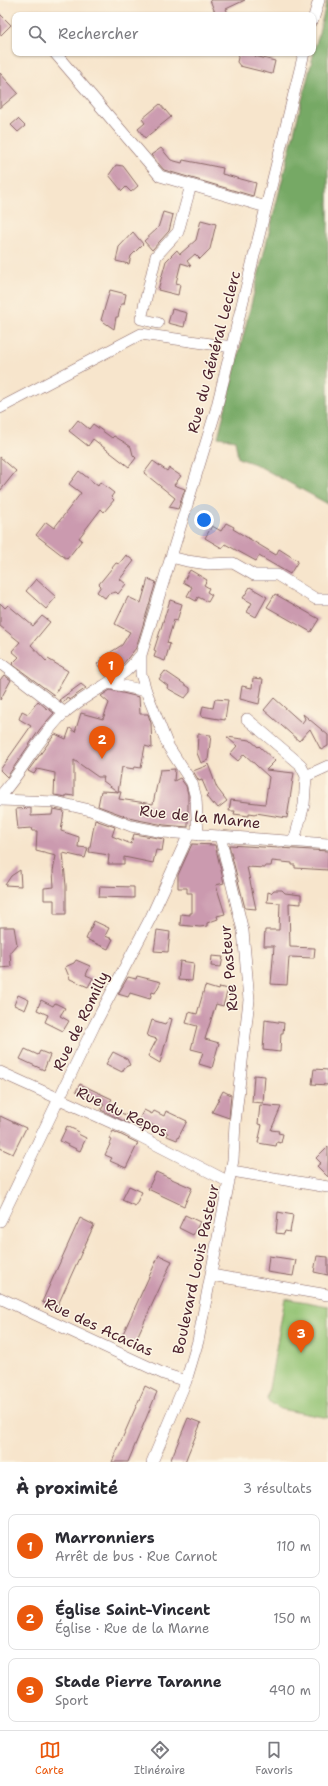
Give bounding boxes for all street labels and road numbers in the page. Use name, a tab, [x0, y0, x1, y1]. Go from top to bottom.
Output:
street label: Rue du Général Leclerc	[183, 269, 245, 435]
street label: Rue de la Marne	[138, 801, 262, 833]
street label: Rue Pasteur	[215, 924, 243, 1012]
street label: Rue de Romilly	[48, 968, 114, 1074]
street label: Rue du Repos	[73, 1082, 171, 1142]
street label: Boulevard Louis Pasteur	[168, 1182, 224, 1356]
street label: Rue des Acacias	[41, 1293, 157, 1361]

